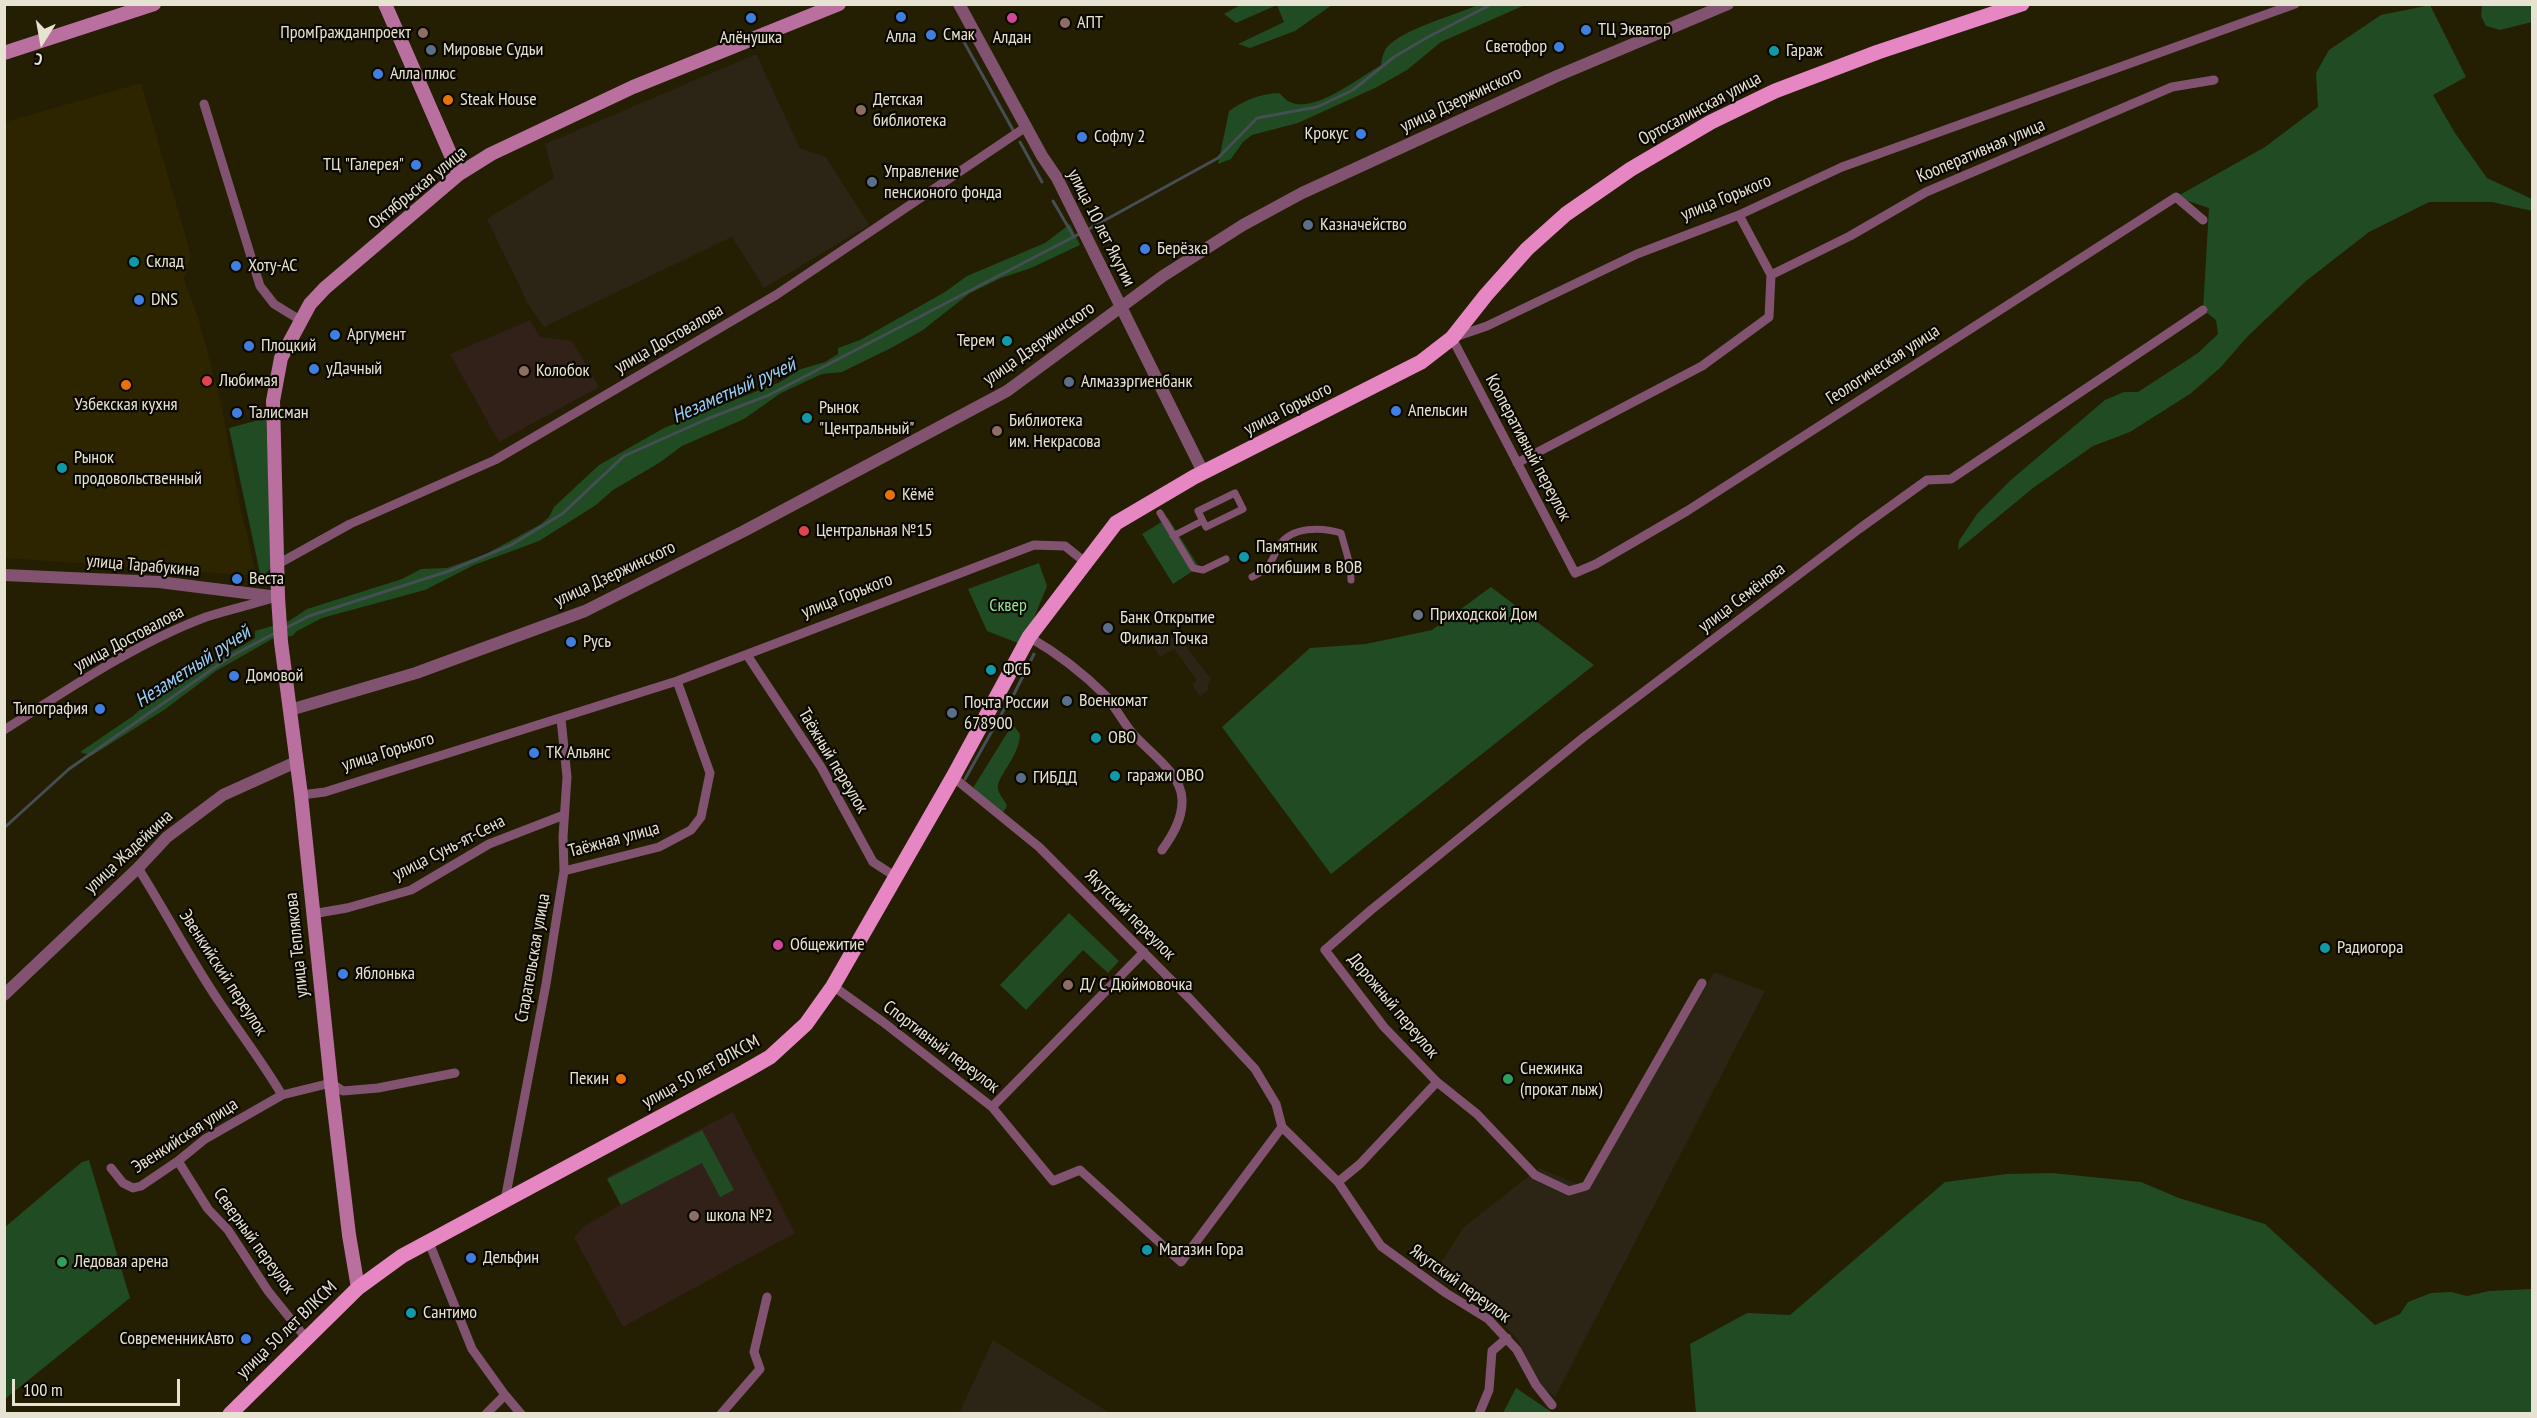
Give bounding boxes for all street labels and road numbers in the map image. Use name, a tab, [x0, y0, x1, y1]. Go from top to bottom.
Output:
street label: улица Дзержинского	[1397, 62, 1525, 138]
street label: Ортосалинская улица	[1635, 68, 1765, 150]
street label: Кооперативная улица	[1914, 114, 2048, 188]
street label: Октябрьская улица	[365, 142, 471, 234]
street label: улица 10 лет Якутии	[1062, 166, 1140, 290]
street label: улица Горького	[1678, 170, 1774, 226]
street label: улица Дзержинского	[979, 298, 1099, 390]
street label: улица Достовалова	[611, 299, 727, 379]
street label: Геологическая улица	[1822, 320, 1944, 410]
street label: Кооперативный переулок	[1480, 371, 1576, 525]
street label: улица Горького	[1241, 378, 1335, 440]
street label: улица Дзержинского	[551, 536, 679, 612]
street label: улица Тарабукина	[85, 550, 201, 582]
street label: улица Семёнова	[1694, 558, 1790, 638]
street label: улица Горького	[799, 569, 895, 623]
street label: улица Достовалова	[70, 601, 188, 677]
street label: Таёжный переулок	[793, 705, 873, 817]
street label: улица Горького	[339, 728, 437, 776]
street label: улица Жадейкина	[80, 806, 178, 898]
street label: улица Сунь-ят-Сена	[389, 810, 509, 886]
street label: Таёжная улица	[566, 817, 662, 863]
street label: Якутский переулок	[1080, 865, 1180, 965]
street label: улица Теплякова	[281, 891, 313, 999]
street label: Старательская улица	[511, 892, 555, 1024]
street label: Эвенкийский переулок	[174, 906, 272, 1040]
street label: Дорожный переулок	[1343, 949, 1443, 1063]
street label: Спортивный переулок	[878, 996, 1004, 1098]
street label: улица 50 лет ВЛКСМ	[639, 1031, 763, 1113]
street label: Эвенкийская улица	[128, 1094, 242, 1178]
street label: Северный переулок	[208, 1184, 300, 1298]
street label: Якутский переулок	[1405, 1240, 1515, 1328]
street label: улица 50 лет ВЛКСМ	[232, 1277, 342, 1383]

